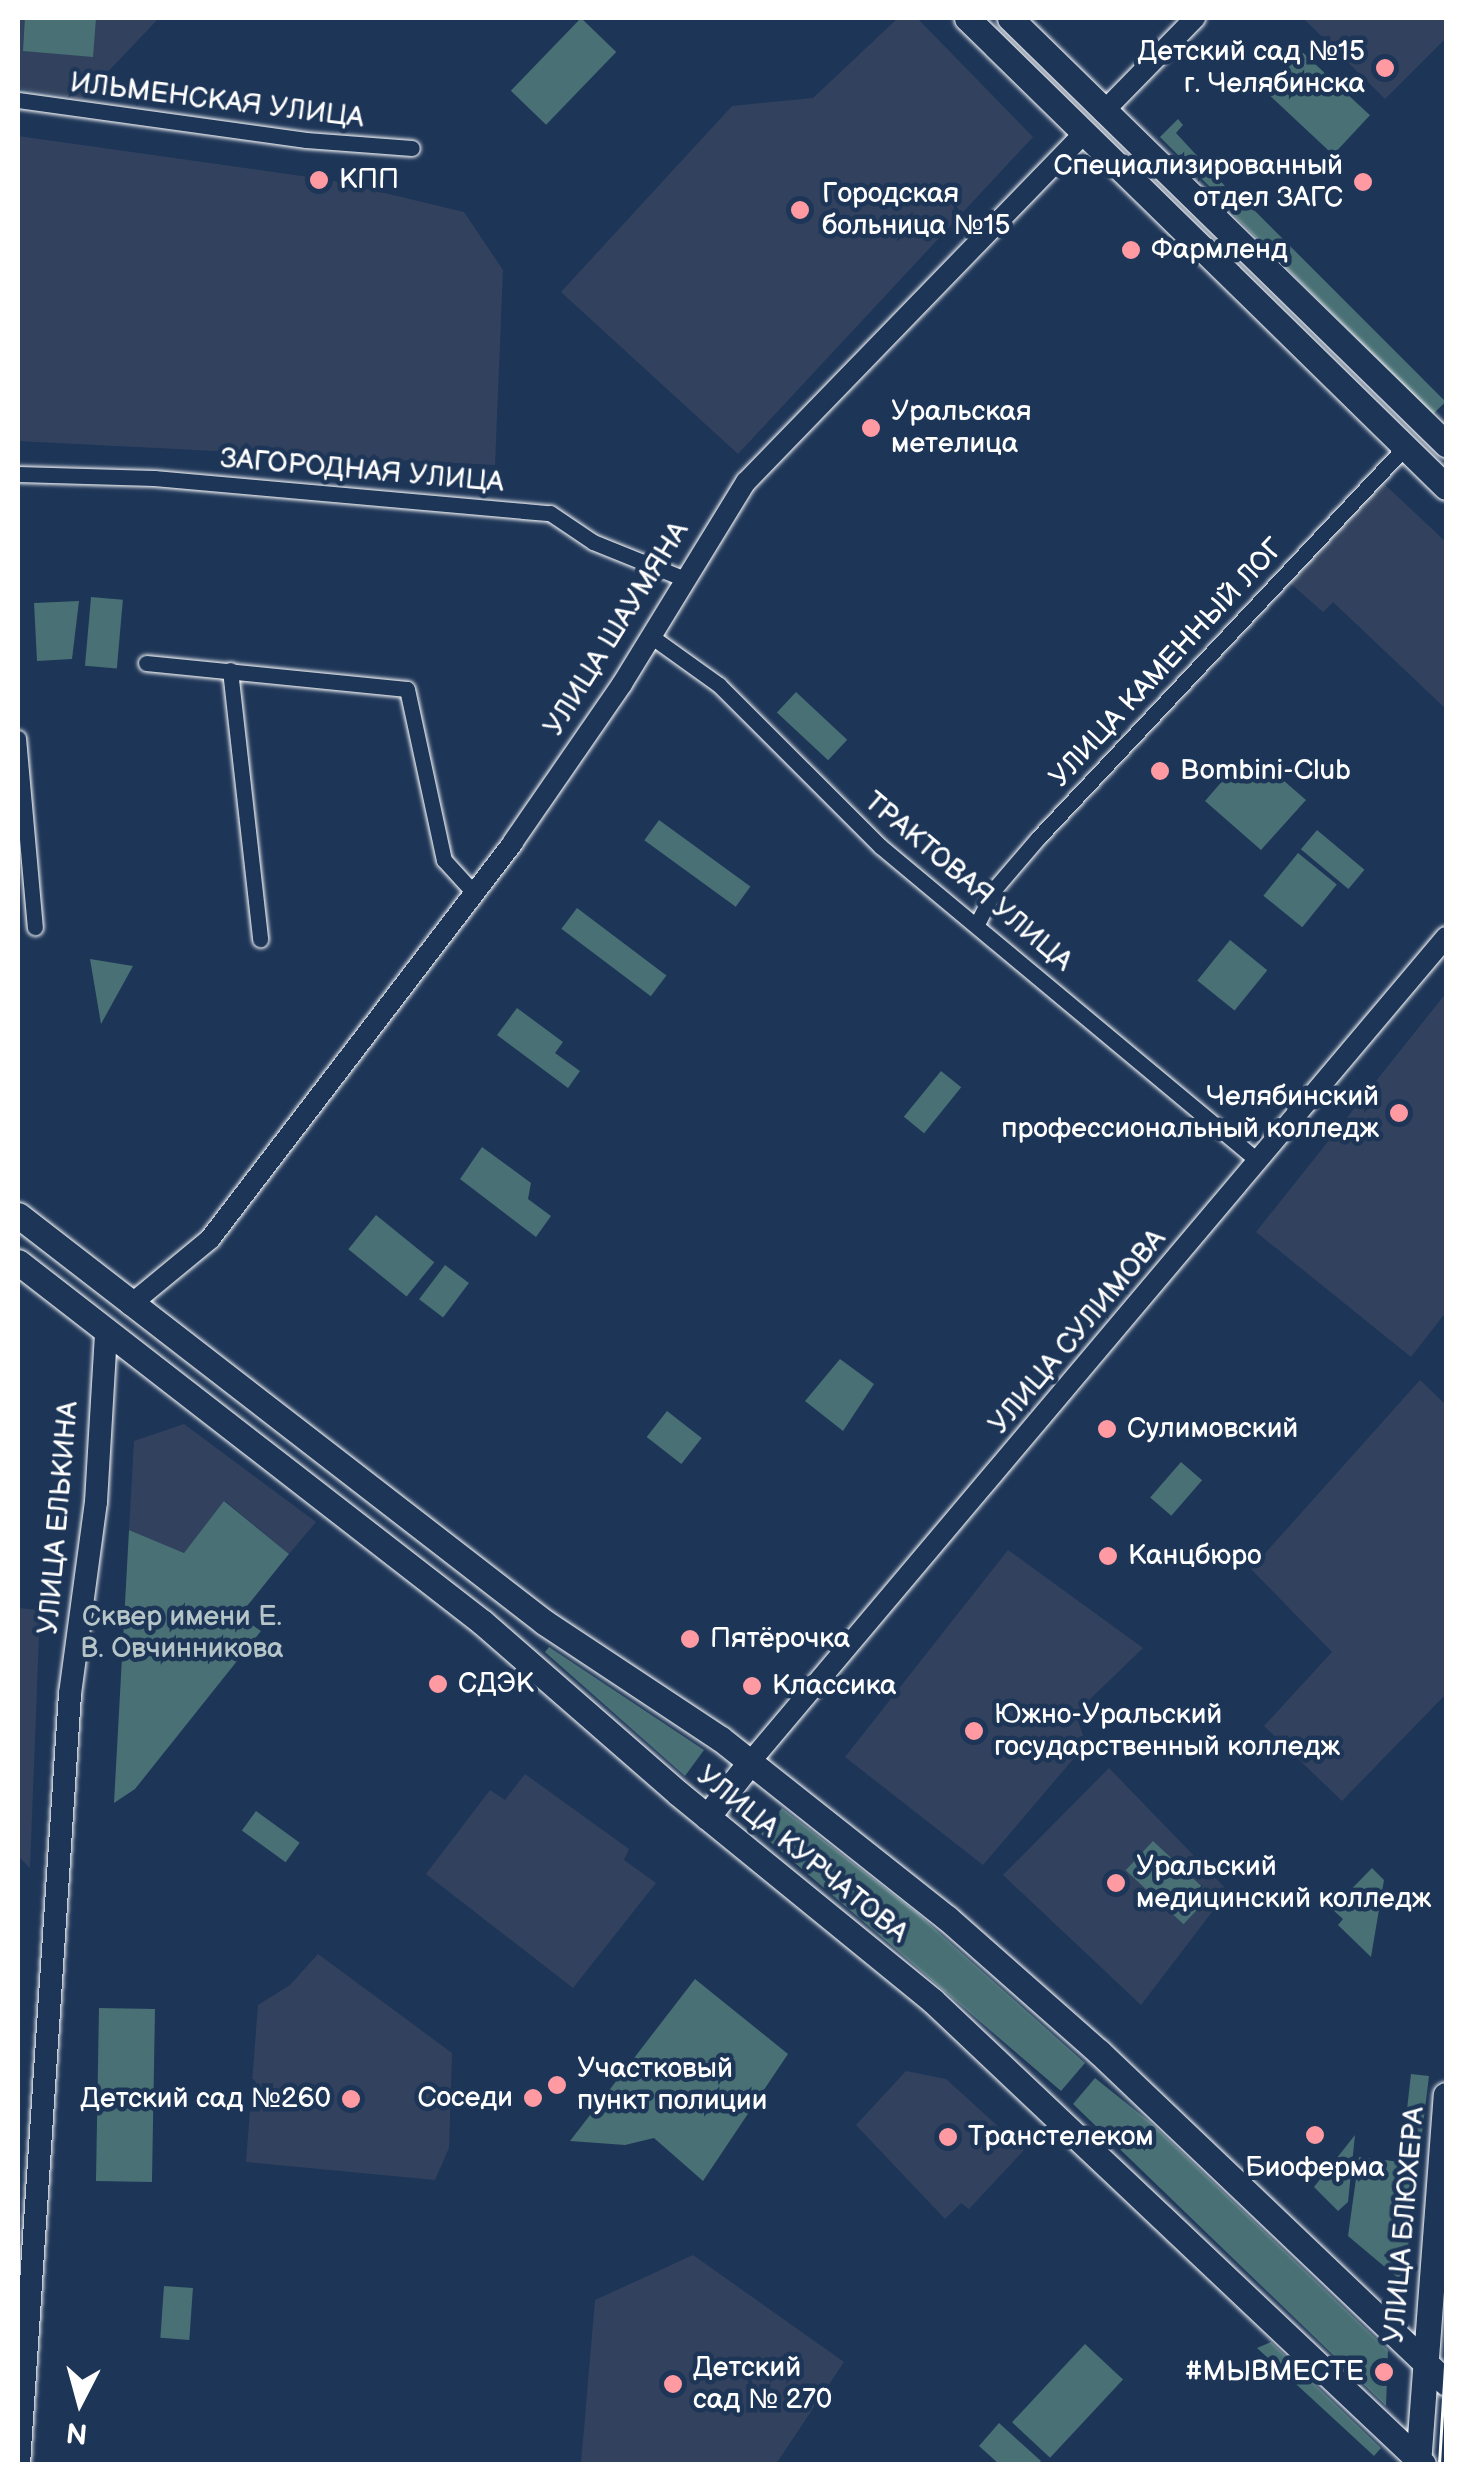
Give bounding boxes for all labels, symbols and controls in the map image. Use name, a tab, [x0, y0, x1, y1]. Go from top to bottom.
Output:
place label: Детский сад №15 г. Челябинска	[1138, 35, 1365, 101]
marker: Детский сад №15 г. Челябинска	[1374, 57, 1396, 79]
street label: ИЛЬМЕНСКАЯ УЛИЦА	[68, 66, 366, 136]
place label: Специализированный отдел ЗАГС	[1054, 149, 1343, 215]
place label: КПП	[339, 163, 399, 197]
marker: КПП	[308, 169, 330, 191]
marker: Специализированный отдел ЗАГС	[1352, 171, 1374, 193]
place label: Городская больница №15	[822, 177, 1010, 243]
marker: Городская больница №15	[787, 197, 813, 223]
place label: Фармленд	[1151, 233, 1288, 267]
marker: Фармленд	[1120, 239, 1142, 261]
place label: Уральская метелица	[891, 395, 1032, 461]
marker: Уральская метелица	[860, 417, 882, 439]
street label: ЗАГОРОДНАЯ УЛИЦА	[219, 442, 505, 500]
street label: УЛИЦА ШАУМЯНА	[538, 516, 696, 742]
street label: УЛИЦА КАМЕННЫЙ ЛОГ	[1043, 532, 1291, 794]
place label: Bombini-Club	[1180, 754, 1351, 788]
marker: Bombini-Club	[1149, 760, 1171, 782]
street label: ТРАКТОВАЯ УЛИЦА	[857, 785, 1079, 979]
place label: Челябинский профессиональный колледж	[1001, 1080, 1379, 1146]
marker: Челябинский профессиональный колледж	[1388, 1102, 1410, 1124]
street label: УЛИЦА СУЛИМОВА	[983, 1223, 1173, 1441]
street label: УЛИЦА ЕЛЬКИНА	[32, 1400, 86, 1636]
place label: Сулимовский	[1127, 1412, 1298, 1446]
marker: Сулимовский	[1096, 1418, 1118, 1440]
place label: Канцбюро	[1128, 1539, 1262, 1573]
marker: Канцбюро	[1097, 1545, 1119, 1567]
park label: Сквер имени Е. В. Овчинникова	[80, 1600, 284, 1666]
place label: Пятёрочка	[710, 1622, 850, 1656]
marker: Пятёрочка	[679, 1628, 701, 1650]
place label: СДЭК	[458, 1667, 534, 1701]
place label: Классика	[772, 1669, 897, 1703]
marker: СДЭК	[427, 1673, 449, 1695]
marker: Классика	[741, 1675, 763, 1697]
place label: Южно-Уральский государственный колледж	[994, 1698, 1340, 1764]
marker: Южно-Уральский государственный колледж	[963, 1720, 985, 1742]
street label: УЛИЦА КУРЧАТОВА	[690, 1759, 914, 1951]
place label: Уральский медицинский колледж	[1136, 1850, 1431, 1916]
marker: Уральский медицинский колледж	[1105, 1872, 1127, 1894]
place label: Участковый пункт полиции	[577, 2052, 767, 2118]
marker: Участковый пункт полиции	[546, 2074, 568, 2096]
place label: Соседи	[417, 2081, 513, 2115]
place label: Детский сад №260	[80, 2082, 331, 2116]
marker: Соседи	[522, 2087, 544, 2109]
marker: Детский сад №260	[340, 2088, 362, 2110]
street label: УЛИЦА БЛЮХЕРА	[1378, 2106, 1432, 2344]
place label: Транстелеком	[968, 2120, 1154, 2154]
marker: Биоферма	[1304, 2124, 1326, 2146]
marker: Транстелеком	[937, 2126, 959, 2148]
place label: Биоферма	[1245, 2151, 1385, 2185]
place label: Детский сад № 270	[693, 2351, 832, 2417]
north arrow	[30, 2352, 130, 2452]
place label: #МЫВМЕСТЕ	[1184, 2355, 1364, 2389]
marker: #МЫВМЕСТЕ	[1373, 2361, 1395, 2383]
marker: Детский сад № 270	[662, 2373, 684, 2395]
text: N	[65, 2415, 89, 2450]

